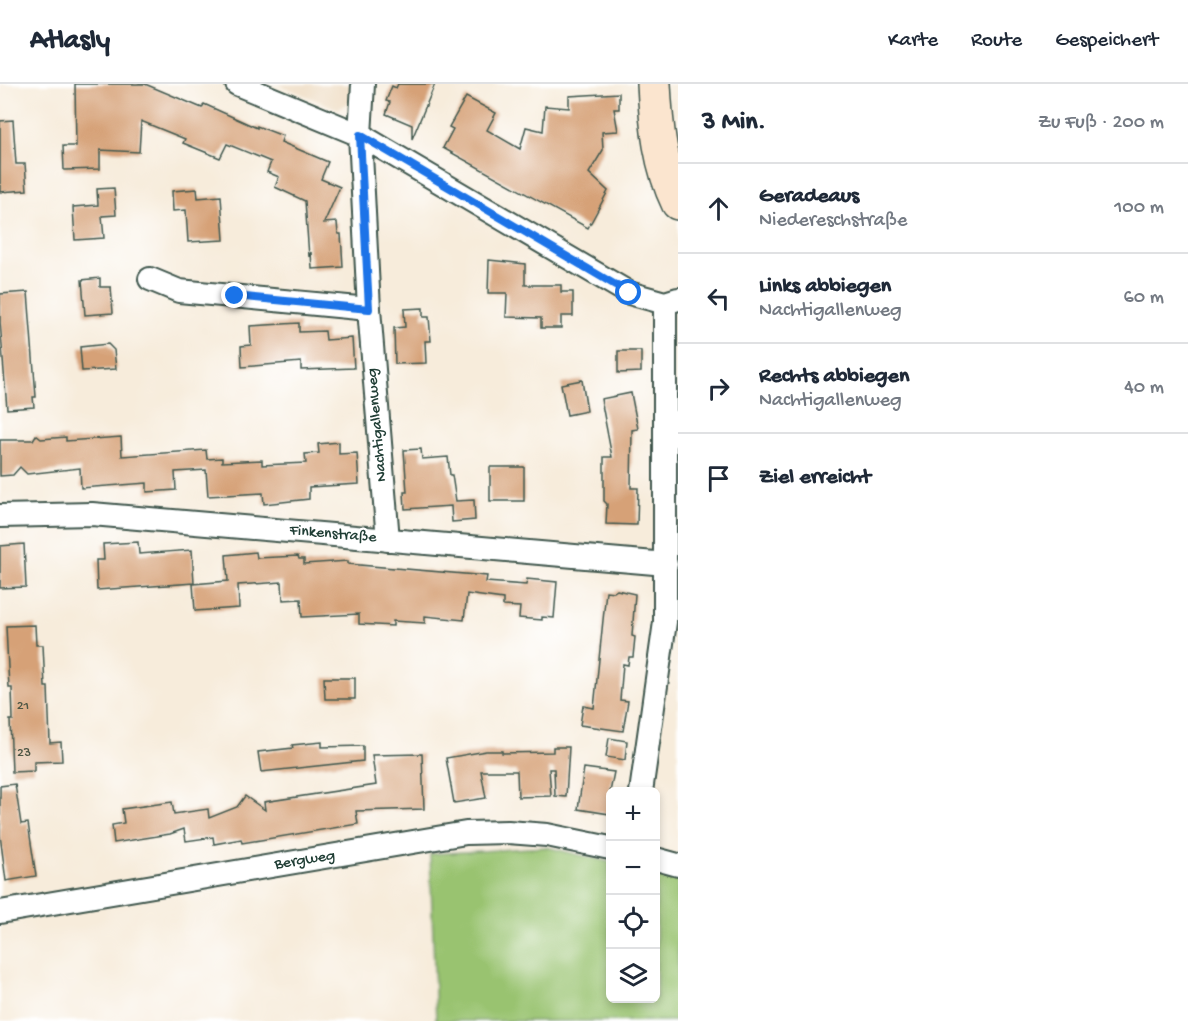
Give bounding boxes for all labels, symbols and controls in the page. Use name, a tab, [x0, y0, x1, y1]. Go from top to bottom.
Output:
text: Atlasly	[30, 25, 110, 58]
text: Karte	[888, 29, 938, 54]
text: Route	[971, 29, 1022, 54]
text: Gespeichert	[1055, 29, 1158, 54]
text: 3 Min.	[702, 108, 766, 139]
text: Zu Fuß · 200 m	[1038, 112, 1164, 135]
text: Geradeaus	[759, 184, 859, 210]
icon: ahead	[702, 192, 735, 225]
text: 100 m	[1114, 197, 1164, 220]
text: Niedereschstraße	[759, 210, 907, 233]
text: Links abbiegen	[759, 274, 891, 300]
route start	[615, 279, 641, 305]
route end	[221, 282, 247, 308]
icon: left	[702, 282, 735, 315]
text: 60 m	[1124, 287, 1164, 310]
text: Nachtigallenweg	[759, 300, 902, 323]
text: Rechts abbiegen	[759, 364, 909, 390]
street label: Nachtigallenweg	[364, 367, 392, 483]
icon: right	[702, 372, 735, 405]
text: 40 m	[1124, 377, 1164, 400]
text: Nachtigallenweg	[759, 390, 902, 413]
icon: arrive	[702, 462, 735, 495]
text: Ziel erreicht	[759, 465, 871, 491]
street label: Finkenstraße	[288, 522, 378, 548]
house number: 21	[17, 698, 29, 715]
house number: 23	[17, 745, 31, 762]
map controls	[606, 787, 660, 1003]
button: +	[606, 787, 660, 841]
button: −	[606, 841, 660, 895]
street label: Bergweg	[272, 847, 337, 875]
button: locate	[606, 895, 660, 949]
button: layers	[606, 949, 660, 1003]

